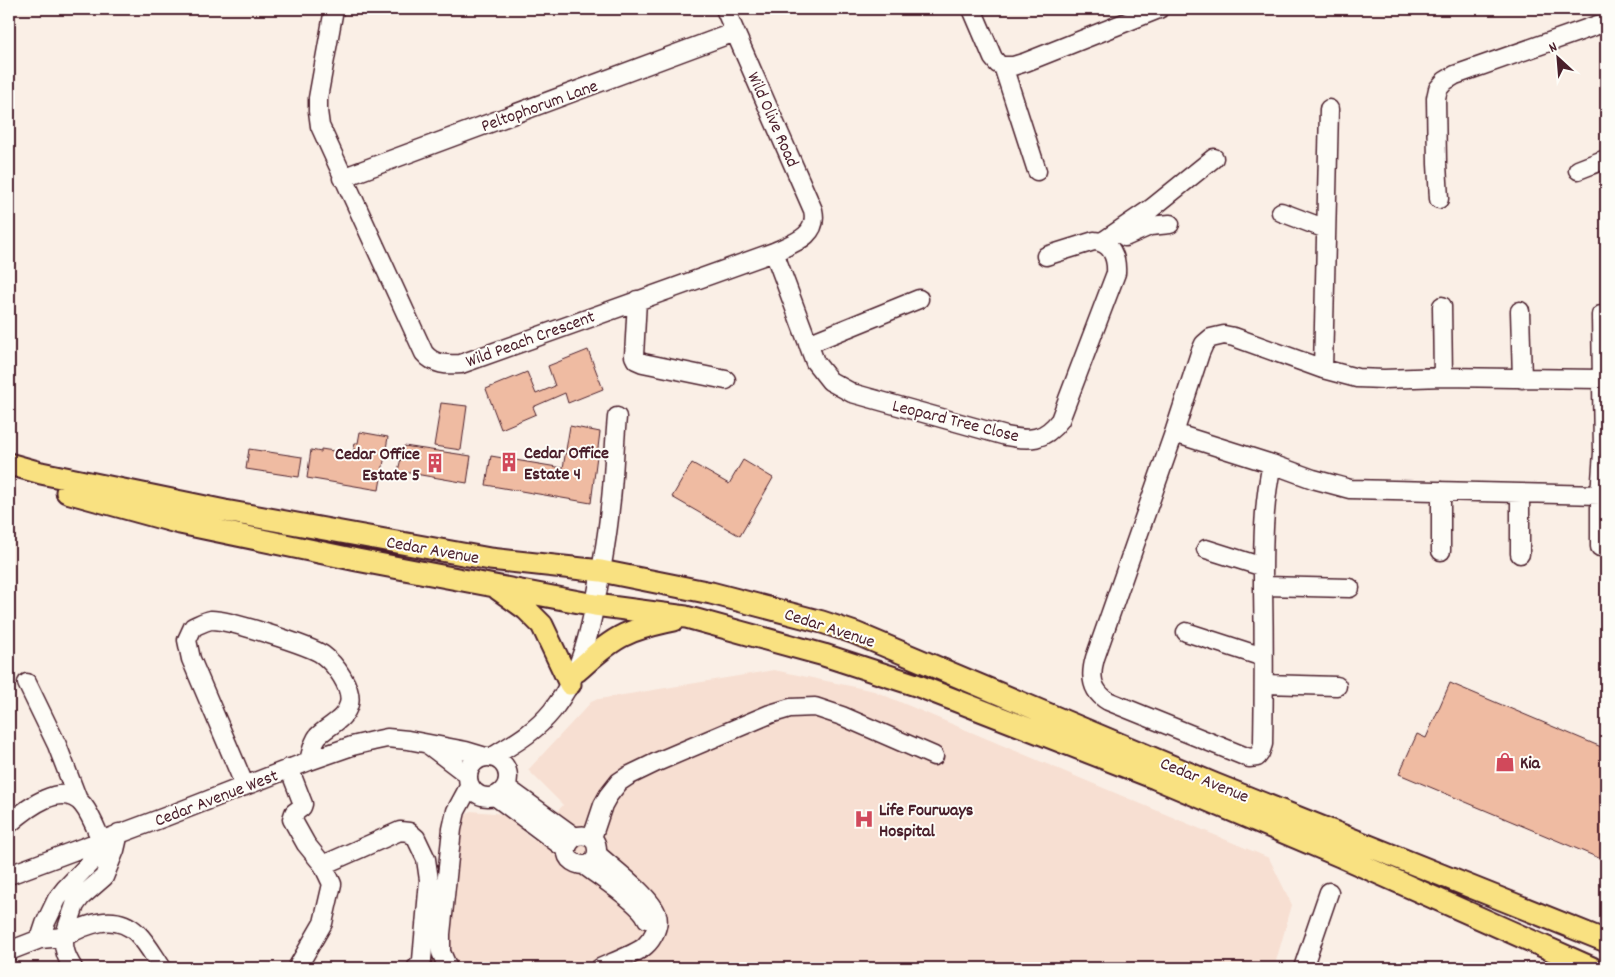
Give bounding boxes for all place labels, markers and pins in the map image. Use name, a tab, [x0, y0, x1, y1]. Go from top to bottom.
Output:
place label: Cedar Office Estate 4	[524, 442, 609, 488]
place label: Cedar Office Estate 5	[335, 443, 420, 489]
building icon: Cedar Office Estate 4	[498, 451, 520, 473]
building icon: Cedar Office Estate 5	[424, 452, 446, 474]
shop icon: Kia	[1494, 751, 1516, 773]
place label: Kia	[1520, 752, 1541, 777]
place label: Life Fourways Hospital	[879, 799, 974, 845]
hospital icon: Life Fourways Hospital	[853, 808, 875, 830]

